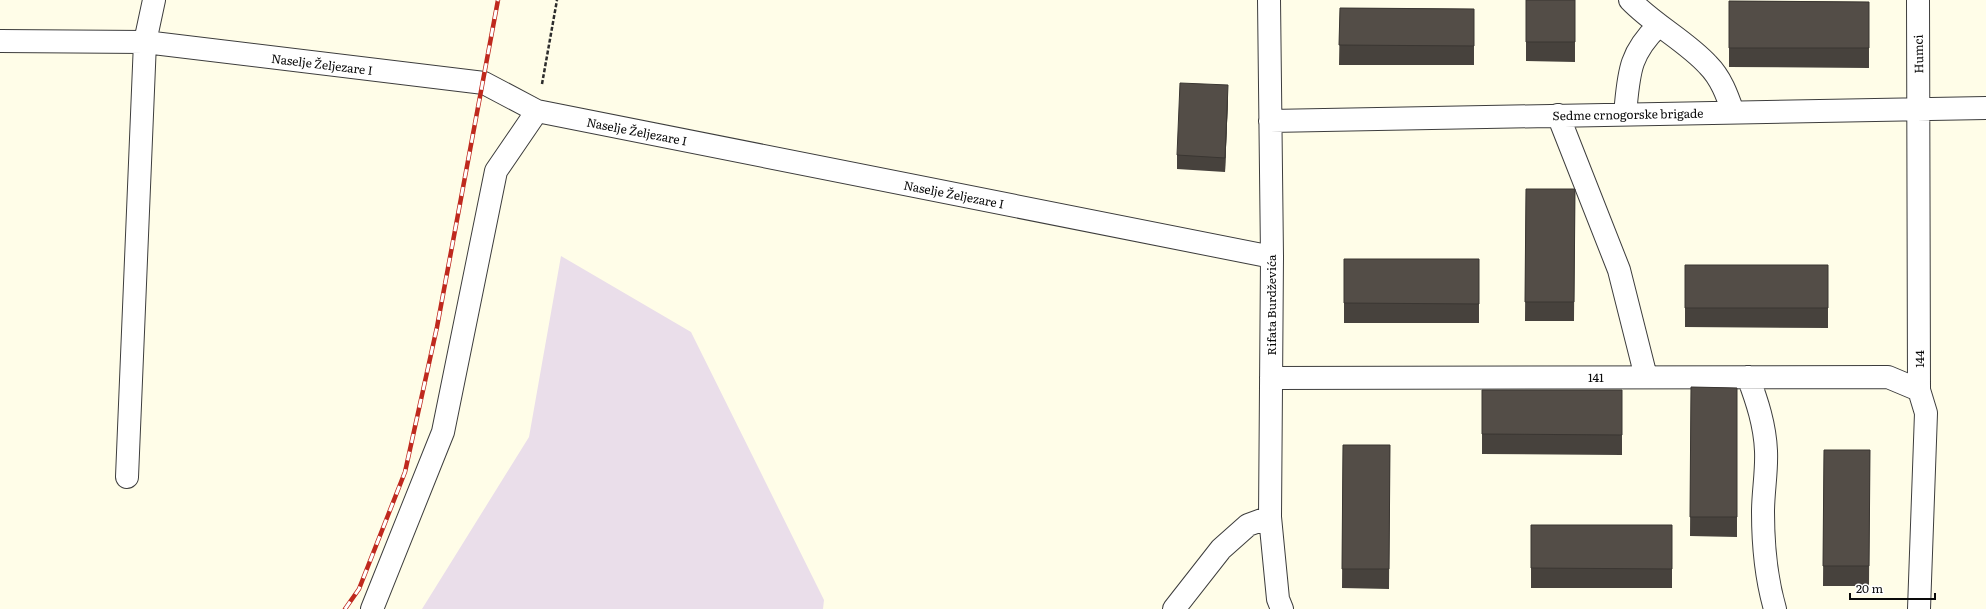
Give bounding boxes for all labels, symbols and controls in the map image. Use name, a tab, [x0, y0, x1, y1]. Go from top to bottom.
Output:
street label: Humci	[1909, 34, 1927, 74]
street label: Naselje Željezare I	[270, 49, 374, 79]
street label: Sedme crnogorske brigade	[1552, 104, 1704, 124]
street label: Naselje Željezare I	[585, 112, 689, 150]
street label: Naselje Željezare I	[902, 175, 1006, 213]
street label: Rifata Burdževića	[1262, 254, 1280, 355]
street label: 144	[1910, 350, 1928, 368]
street label: 141	[1588, 368, 1604, 386]
scale bar	[1850, 575, 1935, 601]
text: 20 m	[1856, 579, 1883, 597]

